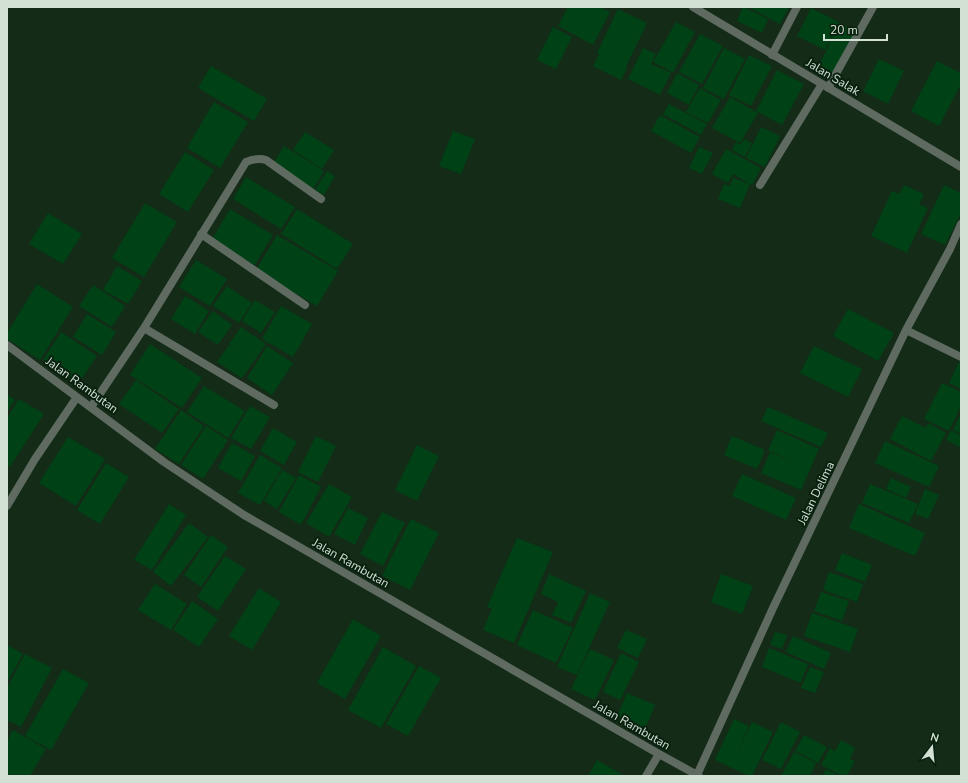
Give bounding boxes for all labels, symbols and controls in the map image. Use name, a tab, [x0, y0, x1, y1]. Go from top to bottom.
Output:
scale bar	[824, 16, 887, 42]
text: 20 m	[830, 22, 858, 38]
street label: Jalan Salak	[802, 54, 864, 100]
street label: Jalan Rambutan	[42, 353, 121, 417]
street label: Jalan Delima	[793, 459, 838, 528]
street label: Jalan Rambutan	[309, 534, 392, 591]
street label: Jalan Rambutan	[590, 696, 673, 753]
north arrow	[912, 727, 952, 767]
text: N	[929, 730, 941, 746]

